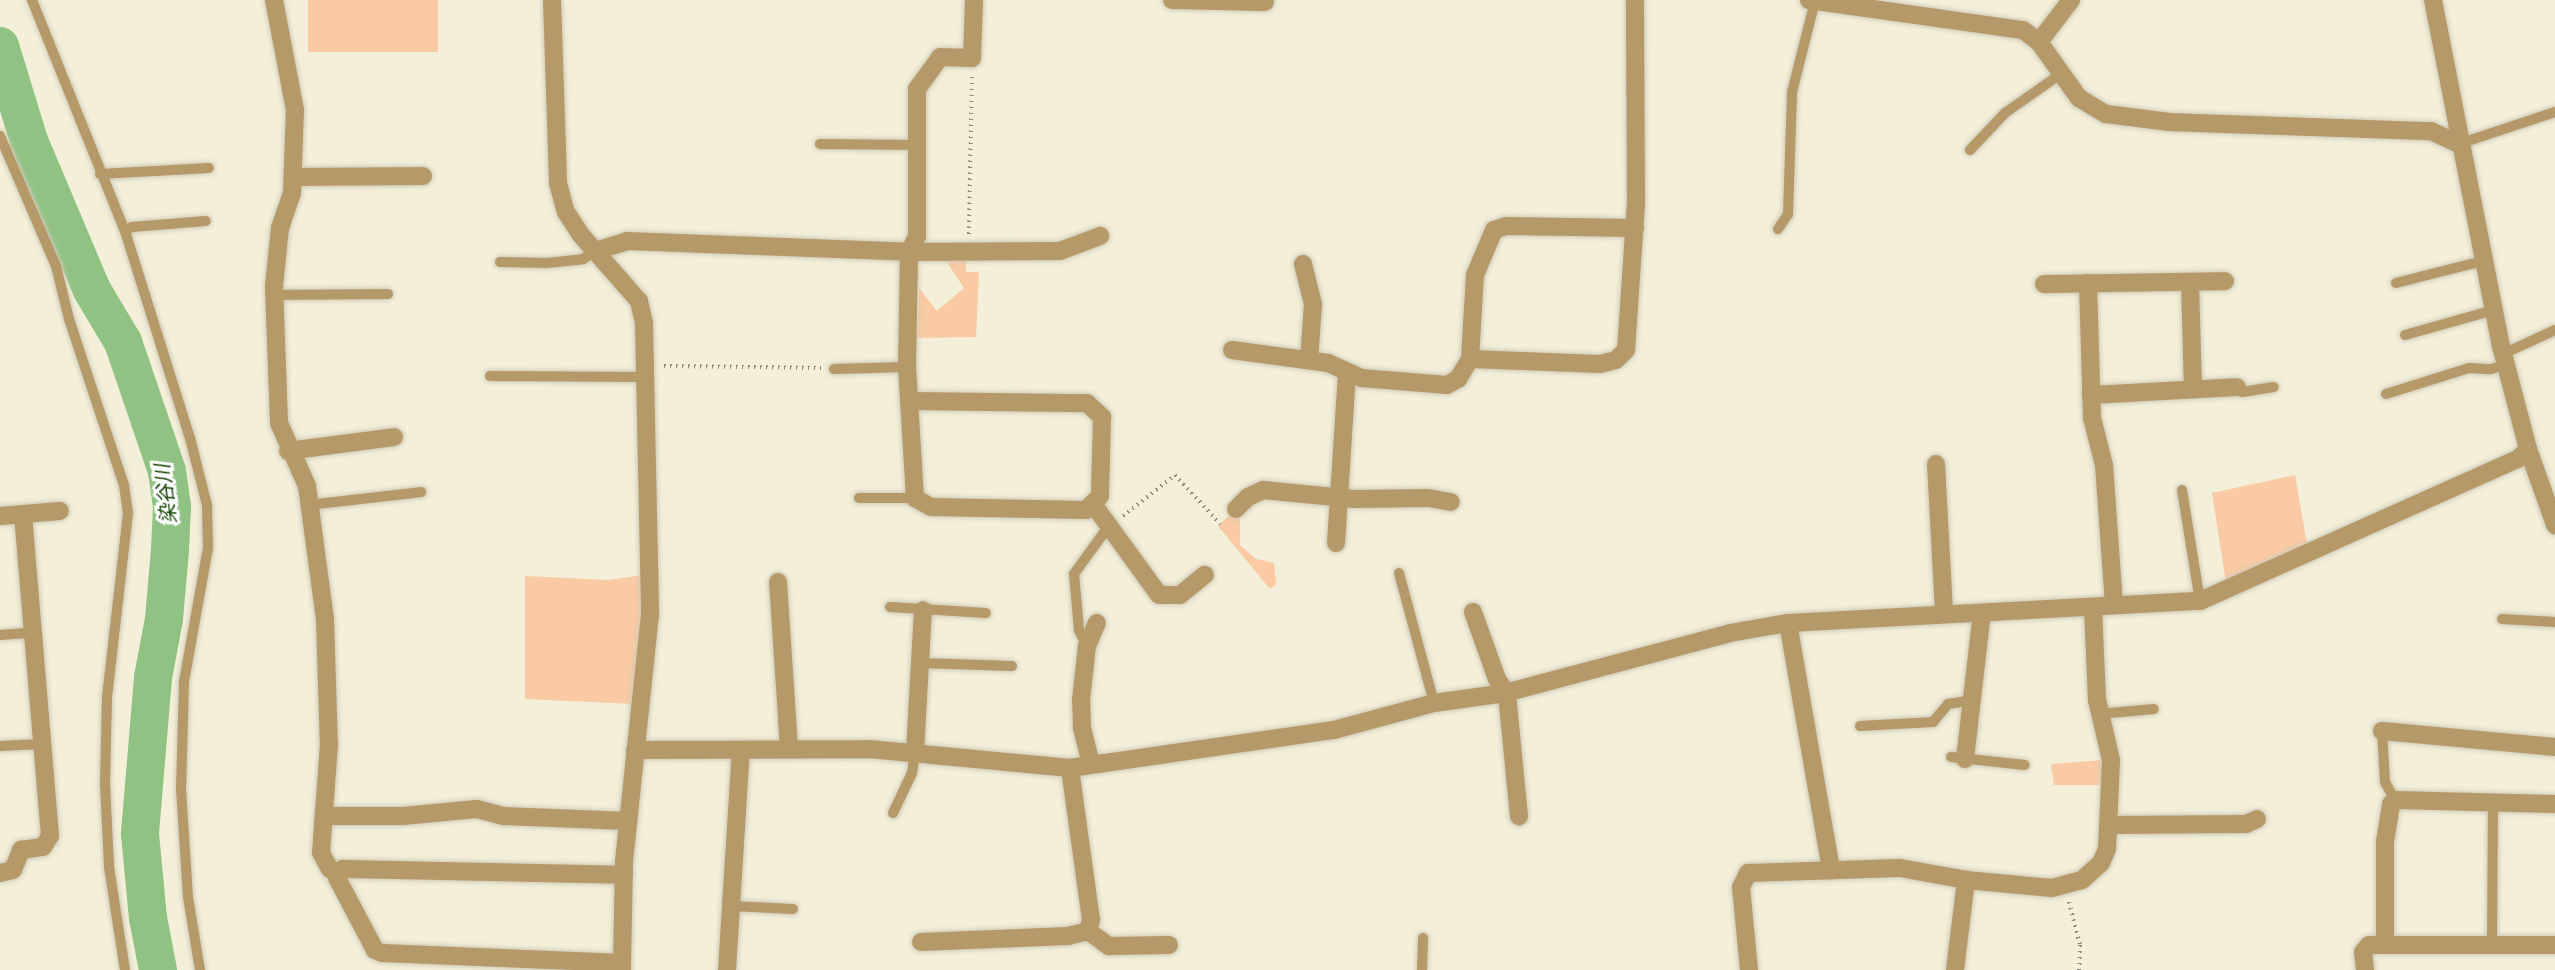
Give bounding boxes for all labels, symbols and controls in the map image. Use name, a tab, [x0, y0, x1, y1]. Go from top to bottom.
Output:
water label: 染谷川	[150, 463, 182, 525]

